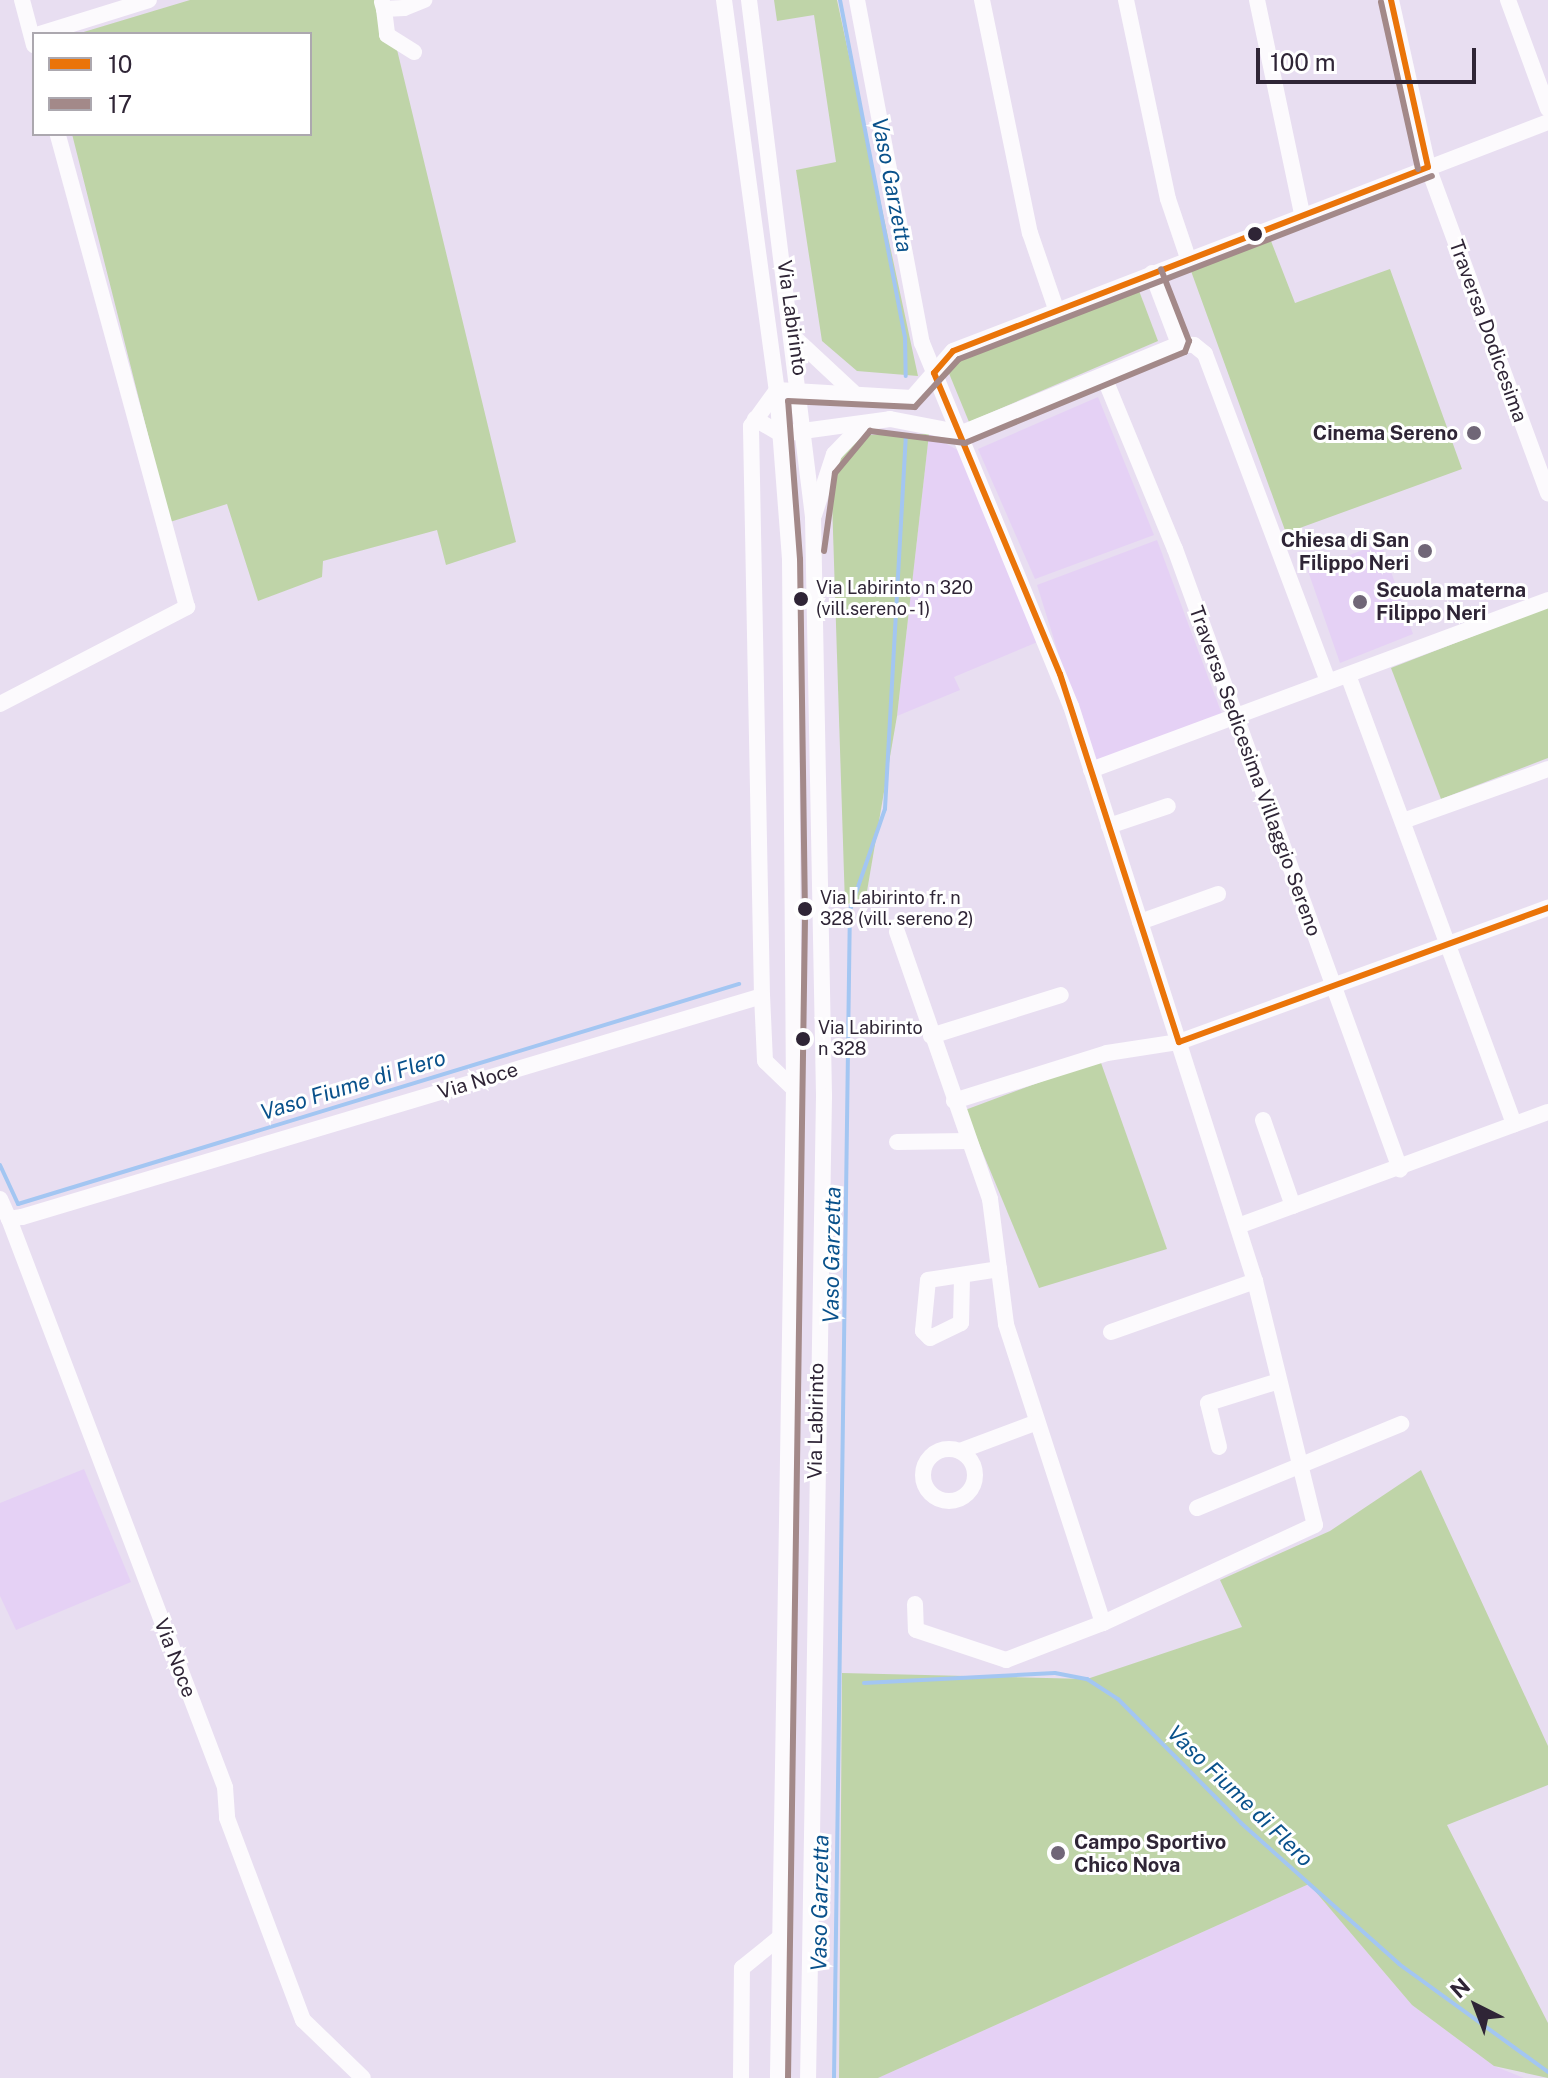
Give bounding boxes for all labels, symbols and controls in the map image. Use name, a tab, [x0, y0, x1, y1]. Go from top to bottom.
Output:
legend	[32, 32, 312, 136]
scale bar	[1260, 32, 1480, 82]
text: 100 m	[1270, 48, 1336, 76]
text: 10	[108, 50, 132, 78]
text: 17	[108, 90, 132, 118]
water label: Vaso Garzetta	[866, 115, 918, 255]
unlabelled marker	[1247, 226, 1263, 242]
street label: Traversa Dodicesima	[1444, 237, 1532, 425]
street label: Via Labirinto	[772, 259, 812, 377]
place label: Cinema Sereno	[1313, 421, 1458, 445]
marker: Cinema Sereno	[1465, 424, 1483, 442]
place label: Chiesa di San Filippo Neri	[1281, 528, 1409, 575]
marker: Chiesa di San Filippo Neri	[1416, 542, 1434, 560]
place label: Via Labirinto n 320 (vill.sereno - 1)	[816, 578, 973, 620]
place label: Scuola materna Filippo Neri	[1376, 578, 1526, 625]
marker: Via Labirinto n 320 (vill.sereno - 1)	[793, 591, 809, 607]
marker: Scuola materna Filippo Neri	[1351, 593, 1369, 611]
street label: Traversa Sedicesima Villaggio Sereno	[1184, 602, 1326, 940]
place label: Via Labirinto fr. n 328 (vill. sereno 2)	[820, 888, 974, 930]
marker: Via Labirinto fr. n 328 (vill. sereno 2)	[797, 901, 813, 917]
place label: Via Labirinto n 328	[818, 1018, 923, 1060]
marker: Via Labirinto n 328	[795, 1031, 811, 1047]
water label: Vaso Fiume di Flero	[257, 1044, 449, 1126]
street label: Via Noce	[435, 1057, 521, 1105]
water label: Vaso Garzetta	[818, 1186, 846, 1324]
street label: Via Labirinto	[803, 1363, 829, 1479]
street label: Via Noce	[149, 1615, 201, 1701]
water label: Vaso Fiume di Flero	[1161, 1719, 1319, 1873]
place label: Campo Sportivo Chico Nova	[1074, 1830, 1226, 1877]
water label: Vaso Garzetta	[806, 1834, 834, 1972]
marker: Campo Sportivo Chico Nova	[1049, 1844, 1067, 1862]
north arrow	[1436, 1966, 1516, 2046]
text: N	[1445, 1973, 1475, 2004]

